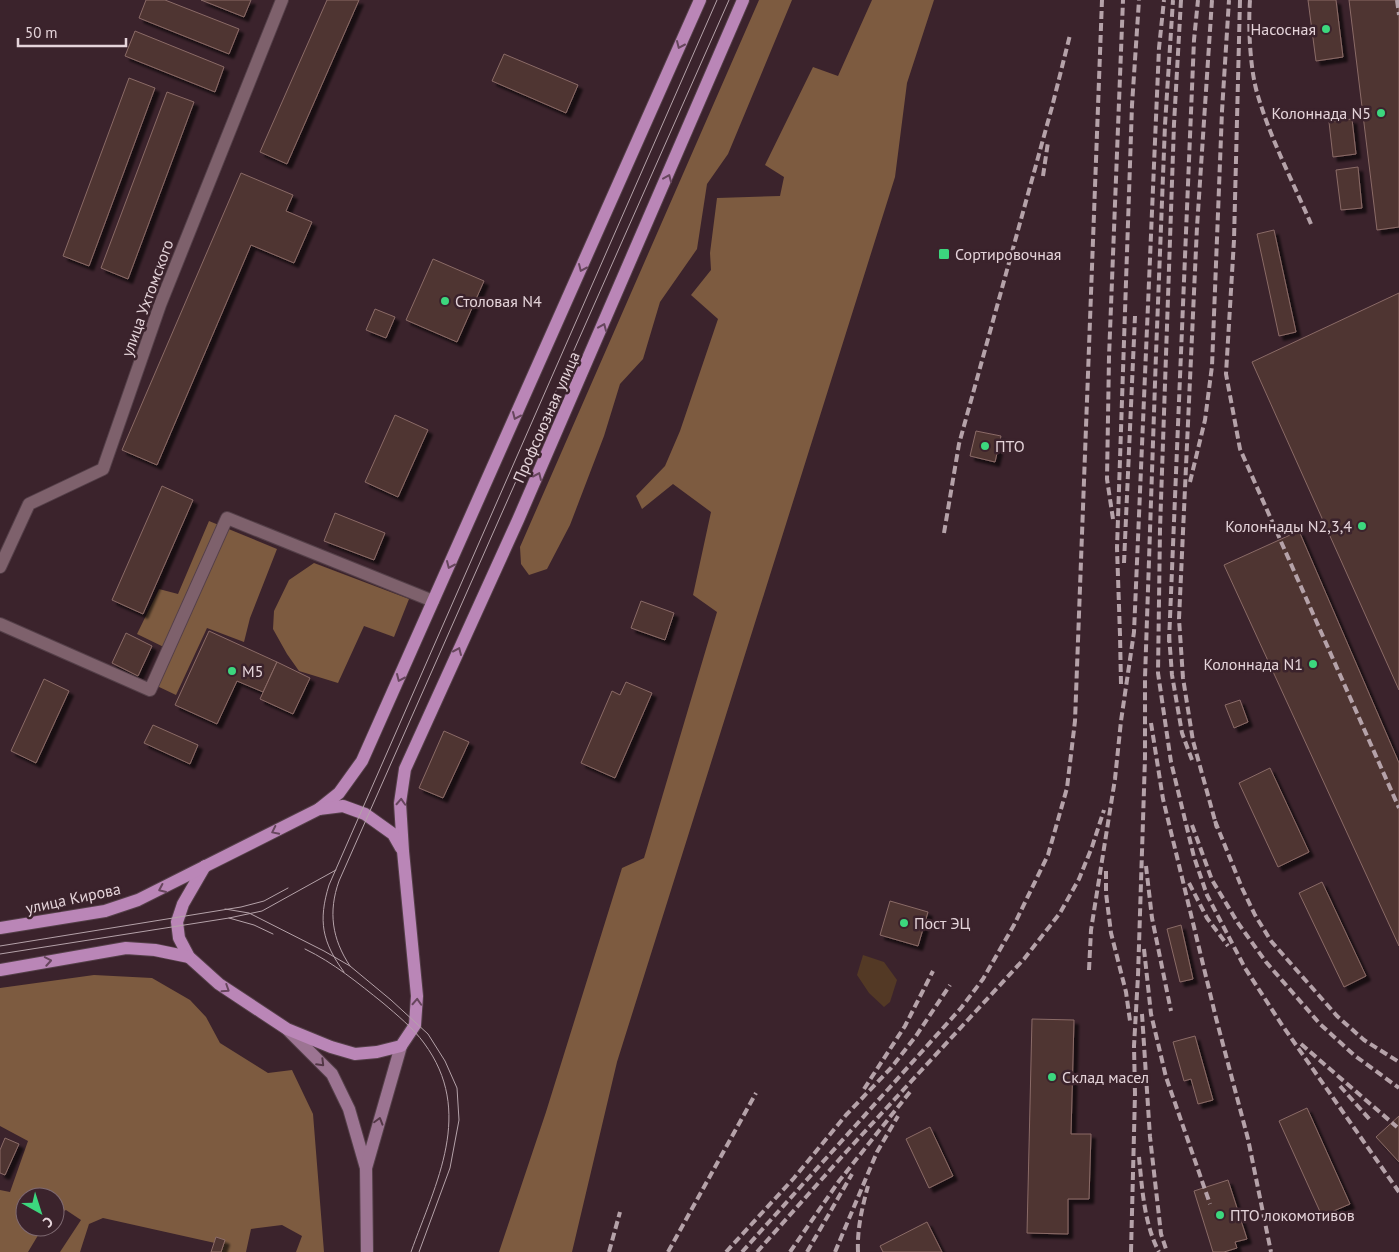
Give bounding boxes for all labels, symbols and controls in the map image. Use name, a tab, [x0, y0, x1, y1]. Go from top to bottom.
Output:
scale bar	[18, 15, 125, 47]
place label: Насосная	[1250, 19, 1316, 39]
text: 50 m	[25, 23, 58, 42]
marker: Насосная	[1320, 23, 1332, 35]
one-way arrow	[676, 40, 687, 49]
place label: Колоннада N5	[1272, 103, 1371, 123]
marker: Колоннада N5	[1375, 107, 1387, 119]
one-way arrow	[661, 174, 672, 183]
street label: улица Ухтомского	[116, 237, 178, 359]
place label: Сортировочная	[955, 244, 1061, 264]
marker: Сортировочная	[937, 247, 951, 261]
one-way arrow	[578, 263, 588, 272]
place label: Столовая N4	[455, 291, 542, 311]
marker: Столовая N4	[439, 295, 451, 307]
one-way arrow	[596, 323, 607, 332]
street label: Профсоюзная улица	[508, 348, 584, 486]
one-way arrow	[511, 411, 522, 420]
place label: ПТО	[995, 436, 1025, 456]
marker: ПТО	[979, 440, 991, 452]
one-way arrow	[531, 472, 542, 481]
place label: Колоннады N2,3,4	[1225, 516, 1352, 536]
marker: Колоннады N2,3,4	[1356, 520, 1368, 532]
one-way arrow	[445, 560, 456, 569]
one-way arrow	[452, 647, 462, 656]
place label: Колоннада N1	[1204, 654, 1303, 674]
marker: Колоннада N1	[1307, 658, 1319, 670]
place label: М5	[242, 661, 263, 681]
marker: М5	[226, 665, 238, 677]
one-way arrow	[395, 673, 406, 682]
one-way arrow	[396, 798, 406, 806]
one-way arrow	[271, 825, 280, 835]
street label: улица Кирова	[24, 878, 122, 918]
one-way arrow	[158, 883, 167, 893]
place label: Пост ЭЦ	[914, 913, 970, 933]
marker: Пост ЭЦ	[898, 917, 910, 929]
one-way arrow	[44, 957, 52, 967]
one-way arrow	[221, 983, 230, 992]
one-way arrow	[411, 997, 422, 1005]
one-way arrow	[315, 1058, 324, 1067]
place label: Склад масел	[1062, 1067, 1149, 1087]
marker: Склад масел	[1046, 1071, 1058, 1083]
one-way arrow	[374, 1118, 384, 1126]
north arrow	[15, 1187, 65, 1237]
place label: ПТО локомотивов	[1230, 1205, 1355, 1225]
marker: ПТО локомотивов	[1214, 1209, 1226, 1221]
text: С	[39, 1213, 57, 1232]

